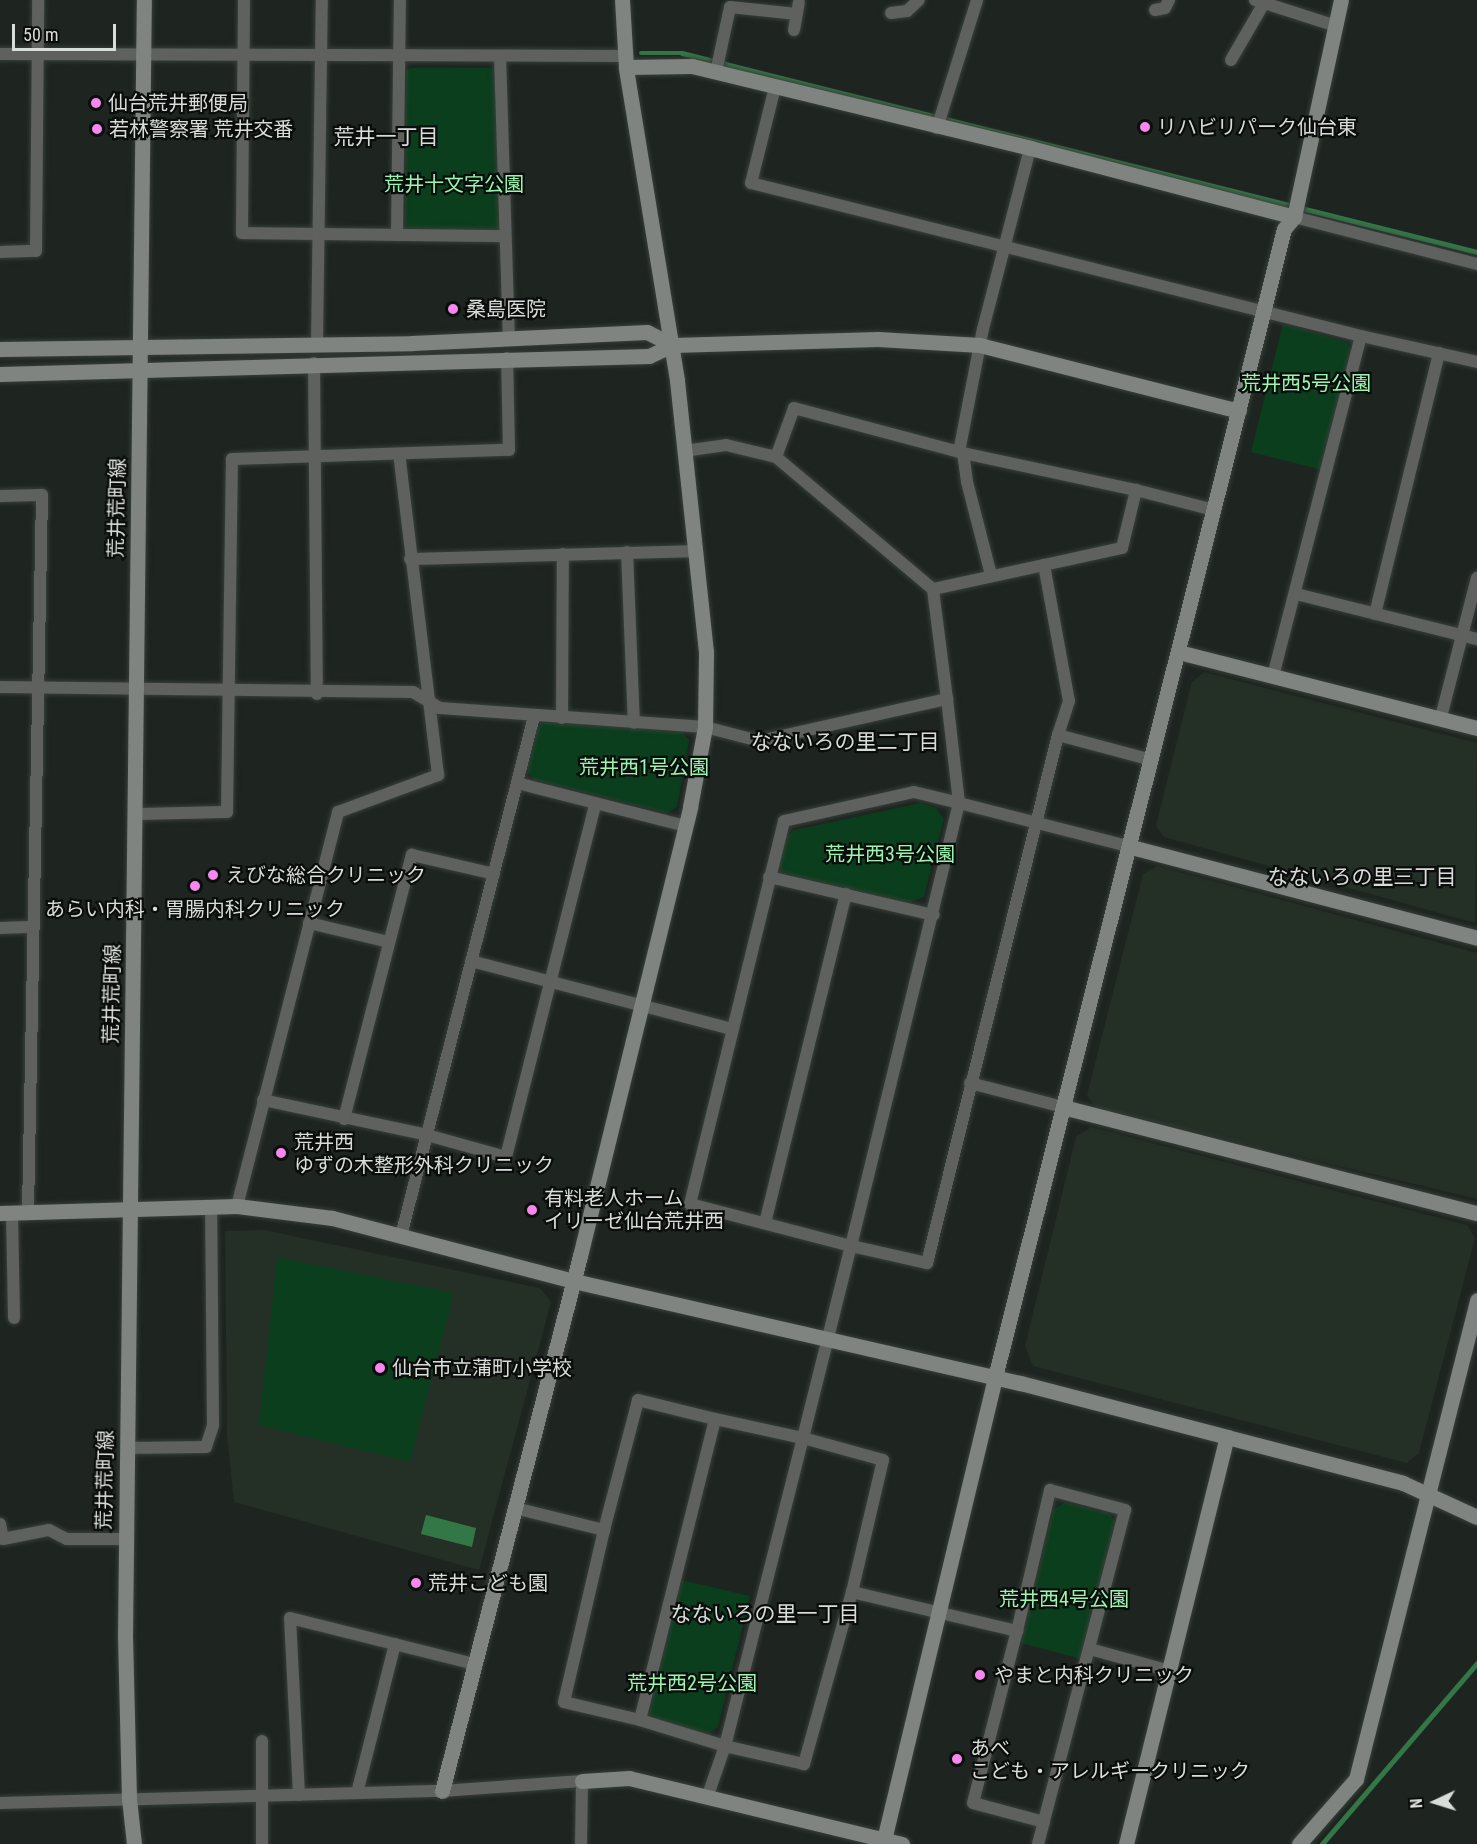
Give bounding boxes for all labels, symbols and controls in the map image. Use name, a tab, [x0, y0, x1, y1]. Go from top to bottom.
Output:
scale bar	[15, 12, 118, 50]
text: 50 m	[23, 24, 58, 45]
place label: 仙台荒井郵便局	[108, 91, 248, 115]
marker: 仙台荒井郵便局	[89, 96, 103, 110]
place label: リハビリパーク仙台東	[1157, 115, 1357, 139]
place label: 若林警察署 荒井交番	[109, 117, 294, 141]
marker: リハビリパーク仙台東	[1138, 120, 1152, 134]
marker: 若林警察署 荒井交番	[90, 122, 104, 136]
district label: 荒井一丁目	[334, 124, 438, 150]
park label: 荒井十文字公園	[384, 172, 524, 196]
place label: 桑島医院	[466, 297, 546, 321]
marker: 桑島医院	[444, 300, 462, 318]
park label: 荒井西5号公園	[1241, 371, 1371, 395]
street label: 荒井荒町線	[104, 458, 130, 558]
district label: なないろの里二丁目	[751, 729, 939, 755]
park label: 荒井西1号公園	[579, 755, 709, 779]
park label: 荒井西3号公園	[825, 842, 955, 866]
place label: えびな総合クリニック	[226, 863, 426, 887]
district label: なないろの里三丁目	[1268, 864, 1456, 890]
marker: えびな総合クリニック	[204, 866, 222, 884]
marker: あらい内科・胃腸内科クリニック	[186, 877, 204, 895]
place label: あらい内科・胃腸内科クリニック	[45, 897, 345, 921]
street label: 荒井荒町線	[99, 944, 125, 1044]
place label: 荒井西 ゆずの木整形外科クリニック	[294, 1130, 554, 1177]
marker: 荒井西 ゆずの木整形外科クリニック	[272, 1144, 290, 1162]
place label: 有料老人ホーム イリーゼ仙台荒井西	[544, 1186, 724, 1233]
marker: 有料老人ホーム イリーゼ仙台荒井西	[525, 1203, 539, 1217]
place label: 仙台市立蒲町小学校	[392, 1356, 572, 1380]
marker: 仙台市立蒲町小学校	[373, 1361, 387, 1375]
street label: 荒井荒町線	[92, 1430, 118, 1530]
place label: 荒井こども園	[428, 1571, 548, 1595]
marker: 荒井こども園	[409, 1576, 423, 1590]
park label: 荒井西4号公園	[999, 1587, 1129, 1611]
district label: なないろの里一丁目	[671, 1601, 859, 1627]
place label: やまと内科クリニック	[994, 1663, 1194, 1687]
marker: やまと内科クリニック	[971, 1666, 989, 1684]
park label: 荒井西2号公園	[627, 1671, 757, 1695]
place label: あべ こども・アレルギークリニック	[970, 1736, 1250, 1783]
marker: あべ こども・アレルギークリニック	[948, 1750, 966, 1768]
north arrow	[1405, 1772, 1465, 1832]
text: N	[1407, 1798, 1426, 1809]

